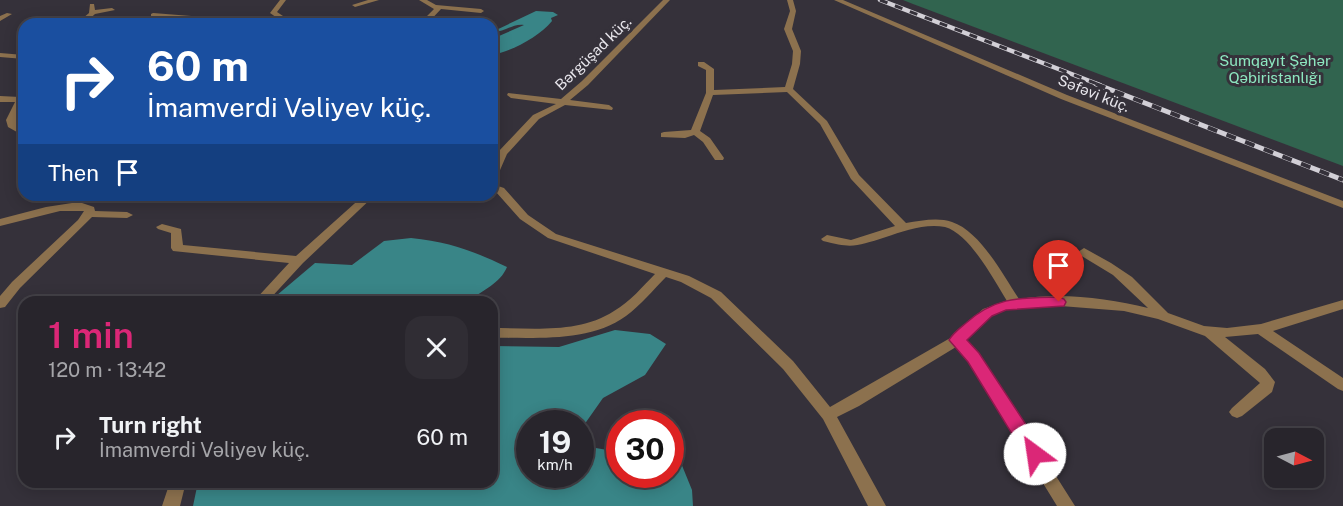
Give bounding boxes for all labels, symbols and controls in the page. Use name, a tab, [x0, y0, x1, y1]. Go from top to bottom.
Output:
street label: Bərgüşad küç.	[551, 12, 635, 94]
text: 60 m	[147, 41, 249, 90]
icon: right	[48, 42, 126, 120]
park label: Sumqayıt Şəhər Qəbiristanlığı	[1219, 52, 1331, 86]
street label: Səfəvi küç.	[1056, 71, 1132, 115]
text: İmamverdi Vəliyev küç.	[147, 91, 431, 123]
icon: arrive	[111, 156, 144, 189]
text: Then	[48, 160, 99, 186]
pin	[1033, 240, 1084, 302]
icon: arrive	[1042, 249, 1075, 282]
text: 1 min	[48, 314, 134, 356]
button: close	[405, 316, 468, 379]
text: 120 m · 13:42	[48, 358, 166, 382]
speed limit sign: 30	[606, 410, 684, 488]
text: Turn right	[99, 412, 202, 438]
icon: right	[48, 421, 81, 454]
position arrow	[1003, 422, 1067, 486]
text: 60 m	[417, 424, 468, 450]
text: 19	[539, 424, 571, 460]
north arrow	[1264, 428, 1324, 488]
map controls	[1264, 428, 1324, 488]
text: İmamverdi Vəliyev küç.	[99, 438, 310, 462]
text: km/h	[537, 456, 573, 473]

